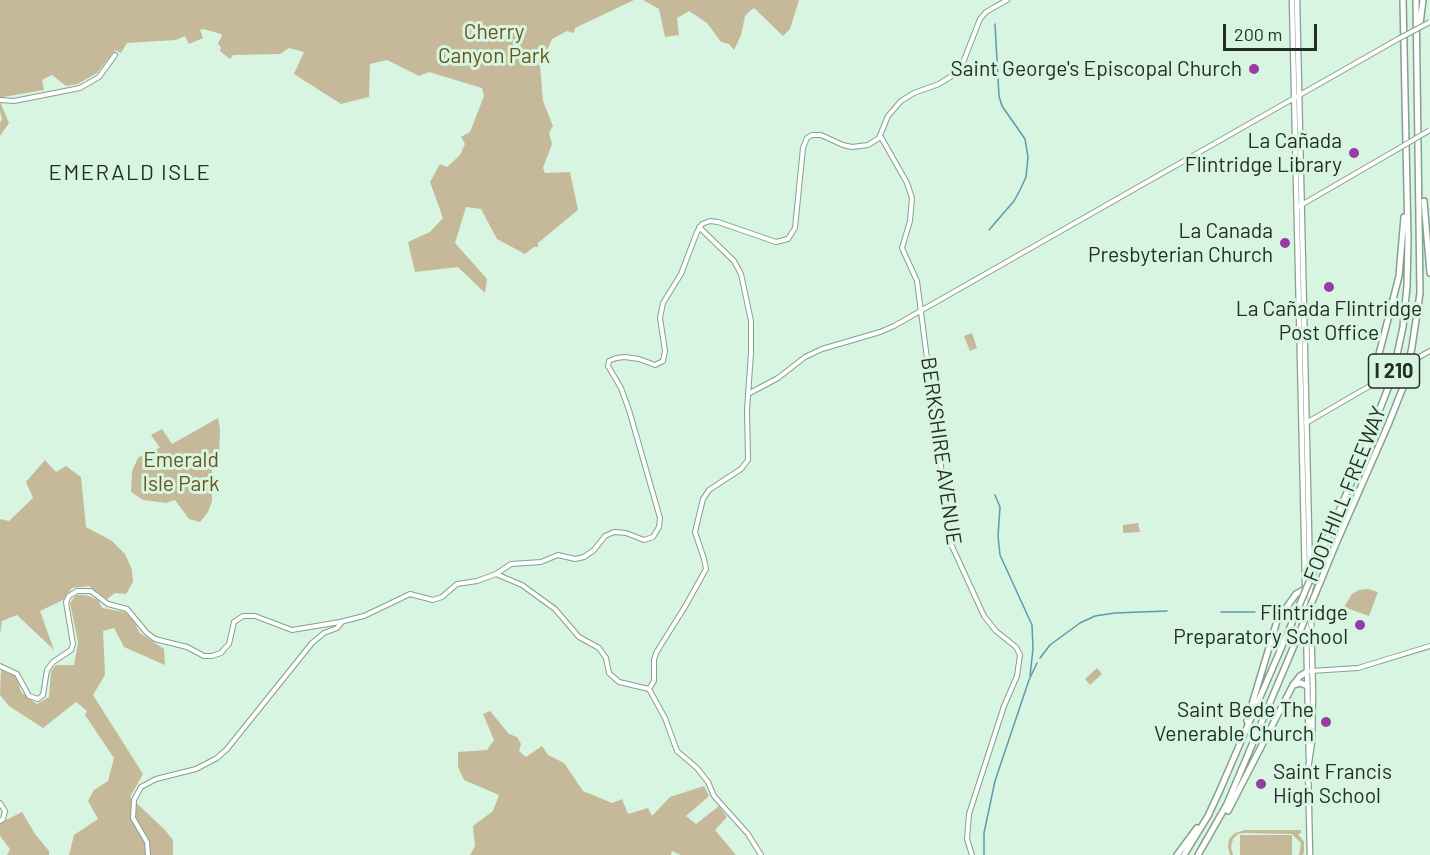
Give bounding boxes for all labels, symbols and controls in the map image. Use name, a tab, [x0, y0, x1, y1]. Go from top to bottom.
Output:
scale bar	[1226, 12, 1320, 50]
park label: Cherry Canyon Park	[438, 19, 550, 69]
text: 200 m	[1234, 23, 1282, 45]
place label: Saint George's Episcopal Church	[951, 56, 1242, 82]
marker: Saint George's Episcopal Church	[1247, 62, 1261, 76]
place label: La Cañada Flintridge Library	[1185, 128, 1342, 178]
marker: La Cañada Flintridge Library	[1347, 146, 1361, 160]
district label: EMERALD ISLE	[49, 160, 211, 186]
place label: La Canada Presbyterian Church	[1088, 218, 1273, 268]
marker: La Canada Presbyterian Church	[1278, 236, 1292, 250]
marker: La Cañada Flintridge Post Office	[1322, 280, 1336, 294]
place label: La Cañada Flintridge Post Office	[1236, 296, 1422, 346]
road number: I 210	[1368, 354, 1420, 388]
street label: BERKSHIRE AVENUE	[915, 355, 967, 547]
street label: FOOTHILL FREEWAY	[1298, 403, 1392, 585]
park label: Emerald Isle Park	[142, 447, 220, 497]
place label: Flintridge Preparatory School	[1173, 600, 1348, 650]
marker: Flintridge Preparatory School	[1353, 618, 1367, 632]
place label: Saint Bede The Venerable Church	[1154, 697, 1314, 747]
marker: Saint Bede The Venerable Church	[1319, 715, 1333, 729]
place label: Saint Francis High School	[1273, 759, 1392, 809]
marker: Saint Francis High School	[1254, 777, 1268, 791]

